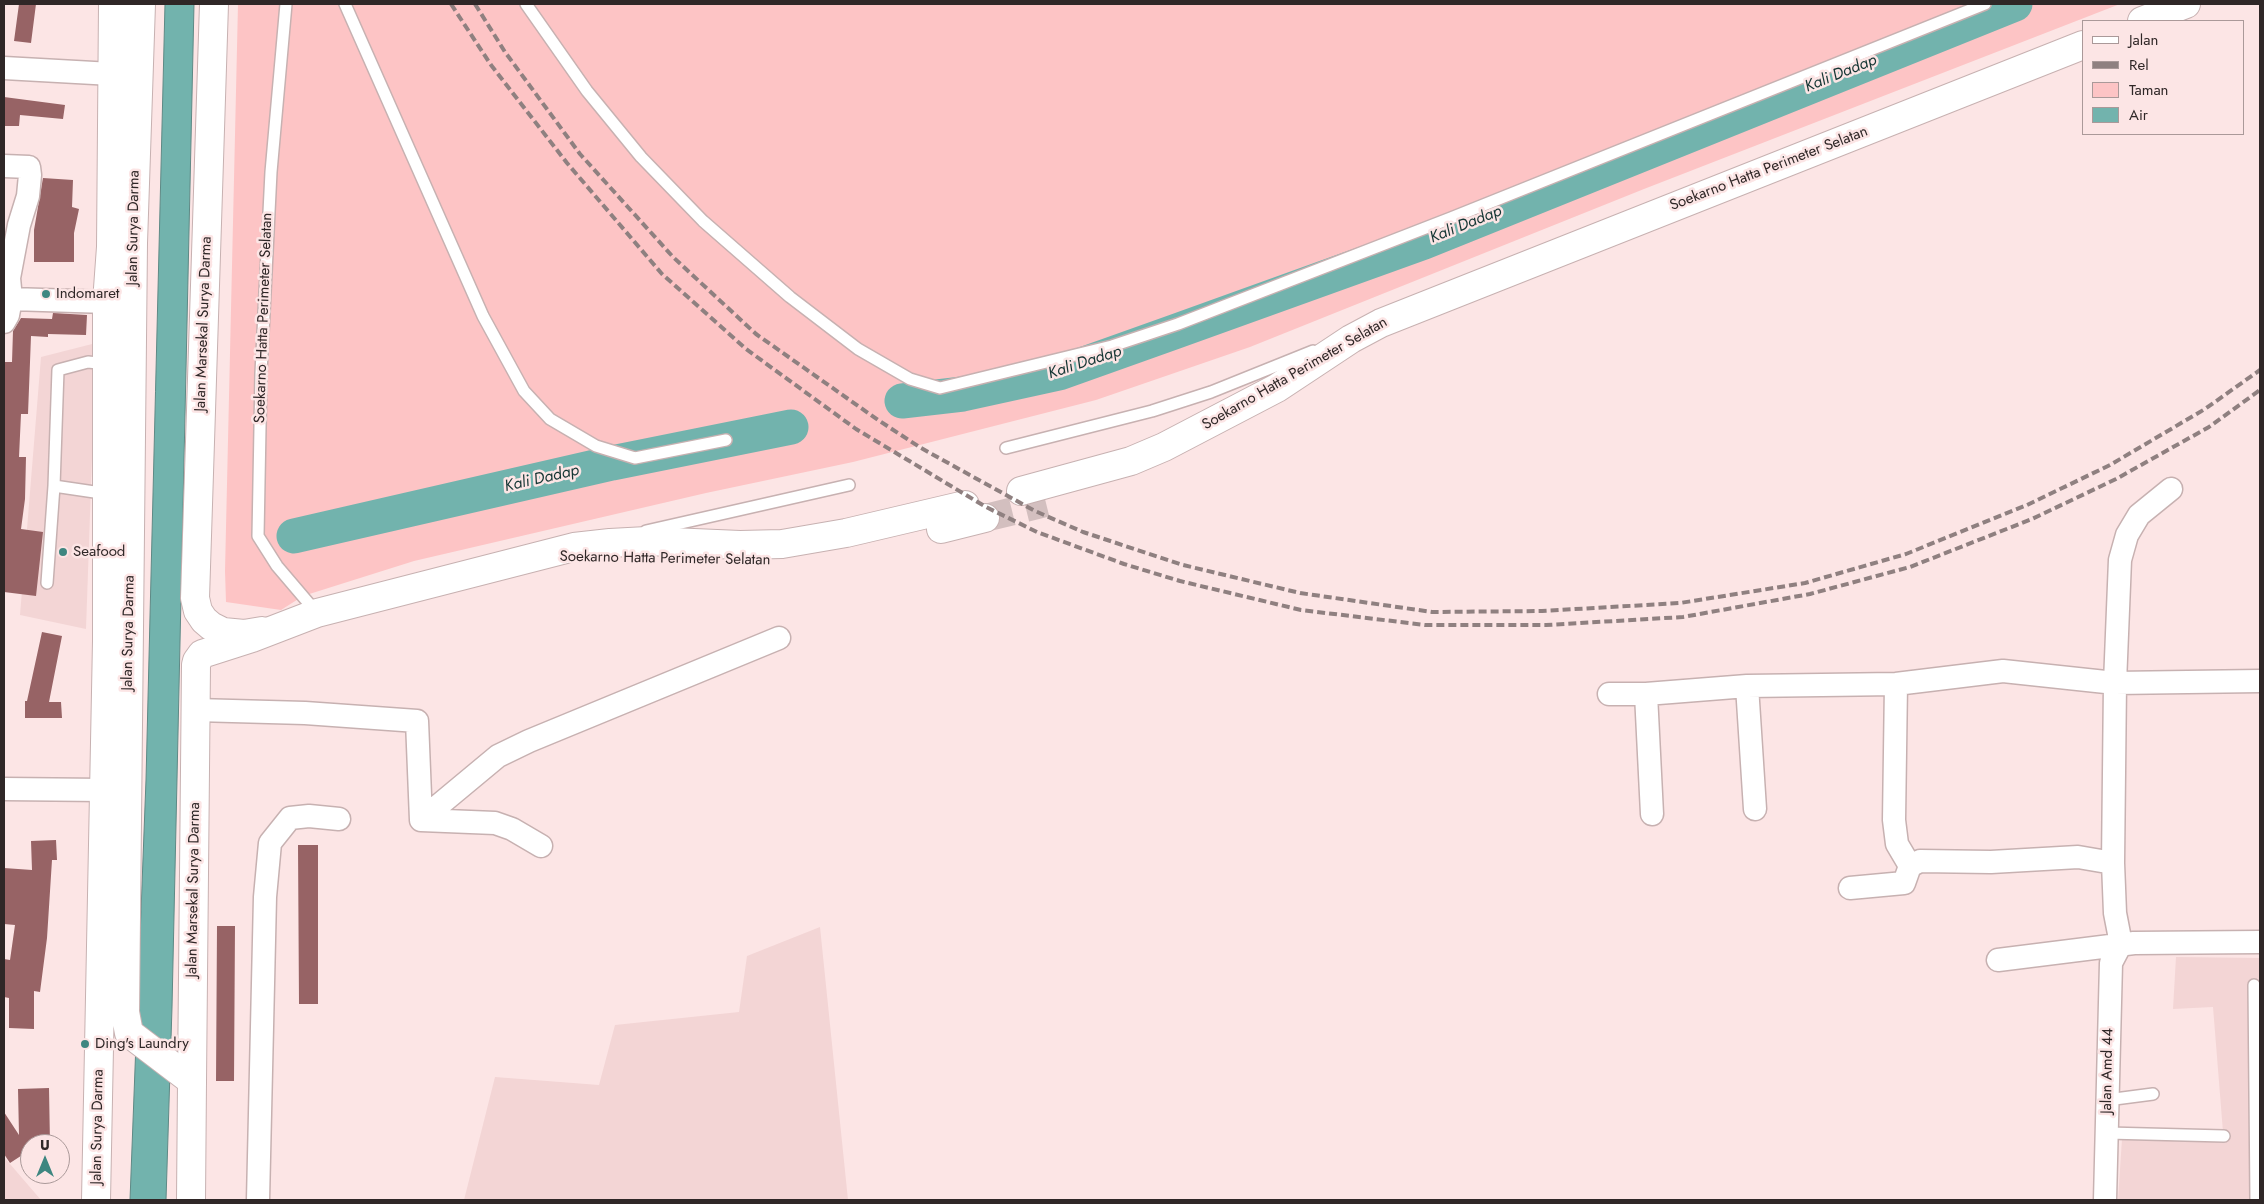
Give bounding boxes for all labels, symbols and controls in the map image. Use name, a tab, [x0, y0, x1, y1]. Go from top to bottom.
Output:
legend	[2082, 20, 2244, 135]
text: Jalan	[2129, 29, 2158, 51]
water label: Kali Dadap	[1802, 51, 1880, 97]
text: Rel	[2129, 54, 2149, 76]
text: Taman	[2129, 79, 2168, 101]
text: Air	[2129, 104, 2148, 126]
street label: Soekarno Hatta Perimeter Selatan	[1667, 123, 1871, 215]
street label: Jalan Surya Darma	[124, 170, 144, 286]
water label: Kali Dadap	[1427, 202, 1505, 248]
street label: Soekarno Hatta Perimeter Selatan	[251, 212, 277, 424]
street label: Jalan Marsekal Surya Darma	[192, 236, 216, 412]
place label: Indomaret	[56, 285, 119, 303]
marker: Indomaret	[40, 288, 52, 300]
street label: Soekarno Hatta Perimeter Selatan	[1199, 314, 1391, 434]
water label: Kali Dadap	[1046, 342, 1124, 384]
water label: Kali Dadap	[503, 461, 581, 497]
place label: Seafood	[73, 543, 125, 561]
marker: Seafood	[57, 546, 69, 558]
street label: Soekarno Hatta Perimeter Selatan	[559, 548, 771, 570]
street label: Jalan Surya Darma	[119, 575, 139, 691]
street label: Jalan Marsekal Surya Darma	[183, 802, 205, 978]
street label: Jalan Amd 44	[2098, 1028, 2118, 1114]
place label: Ding's Laundry	[95, 1035, 189, 1053]
marker: Ding's Laundry	[79, 1038, 91, 1050]
street label: Jalan Surya Darma	[88, 1069, 108, 1185]
north arrow	[20, 1134, 70, 1184]
text: U	[40, 1135, 50, 1155]

